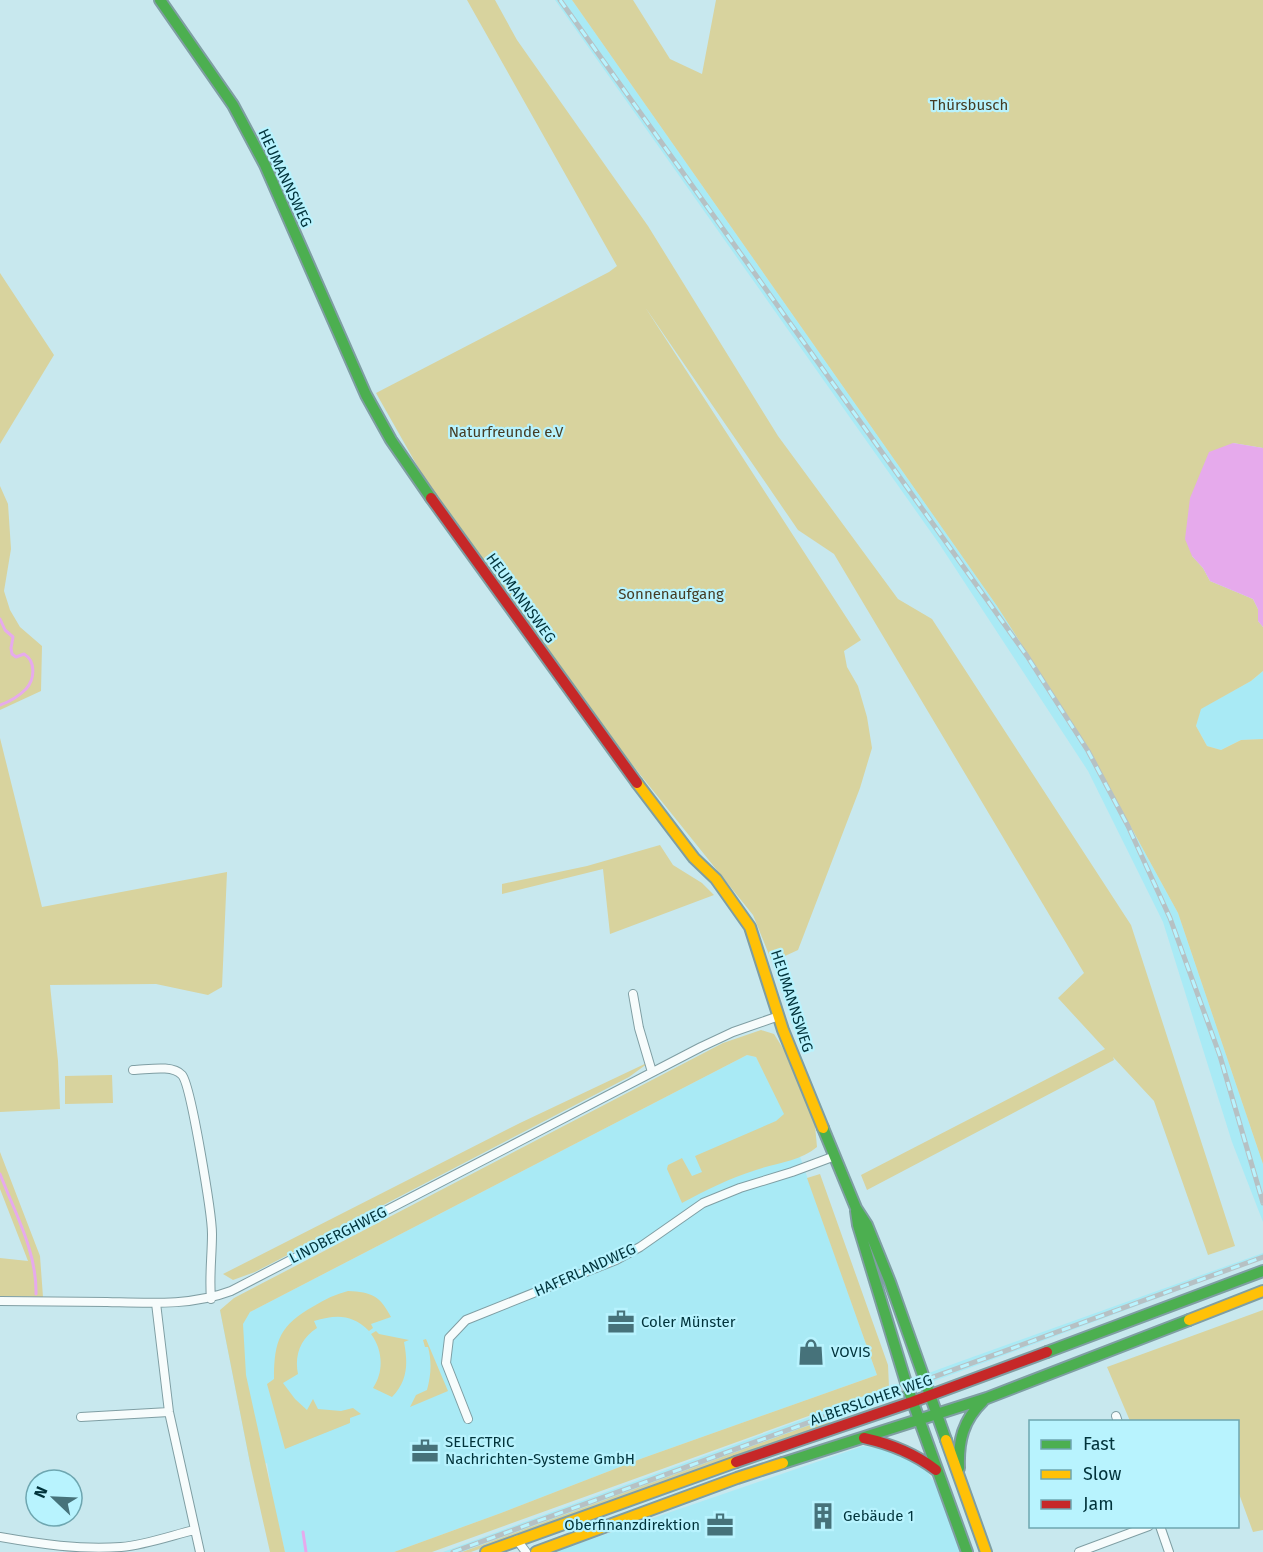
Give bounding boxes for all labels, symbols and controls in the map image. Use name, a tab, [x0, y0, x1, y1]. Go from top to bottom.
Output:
park label: Thürsbusch	[930, 96, 1008, 114]
street label: HEUMANNSWEG	[254, 126, 316, 230]
park label: Naturfreunde e.V	[449, 423, 564, 441]
street label: HEUMANNSWEG	[482, 550, 560, 646]
park label: Sonnenaufgang	[618, 585, 724, 603]
street label: HEUMANNSWEG	[767, 948, 817, 1054]
street label: LINDBERGHWEG	[286, 1203, 390, 1267]
street label: HAFERLANDWEG	[532, 1240, 638, 1300]
office icon: Coler Münster	[606, 1307, 636, 1337]
place label: Coler Münster	[641, 1313, 736, 1331]
shop icon: VOVIS	[796, 1337, 826, 1367]
place label: VOVIS	[831, 1343, 871, 1361]
street label: ALBERSLOHER WEG	[807, 1371, 935, 1429]
legend	[1029, 1420, 1239, 1528]
place label: SELECTRIC Nachrichten-Systeme GmbH	[445, 1433, 635, 1468]
text: Fast	[1083, 1433, 1116, 1455]
office icon: SELECTRIC Nachrichten-Systeme GmbH	[410, 1436, 440, 1466]
text: Slow	[1083, 1463, 1122, 1485]
north arrow	[24, 1468, 84, 1528]
text: N	[30, 1484, 51, 1501]
text: Jam	[1083, 1493, 1114, 1515]
building icon: Gebäude 1	[808, 1501, 838, 1531]
place label: Gebäude 1	[843, 1507, 914, 1525]
office icon: Oberfinanzdirektion	[705, 1510, 735, 1540]
place label: Oberfinanzdirektion	[564, 1516, 700, 1534]

